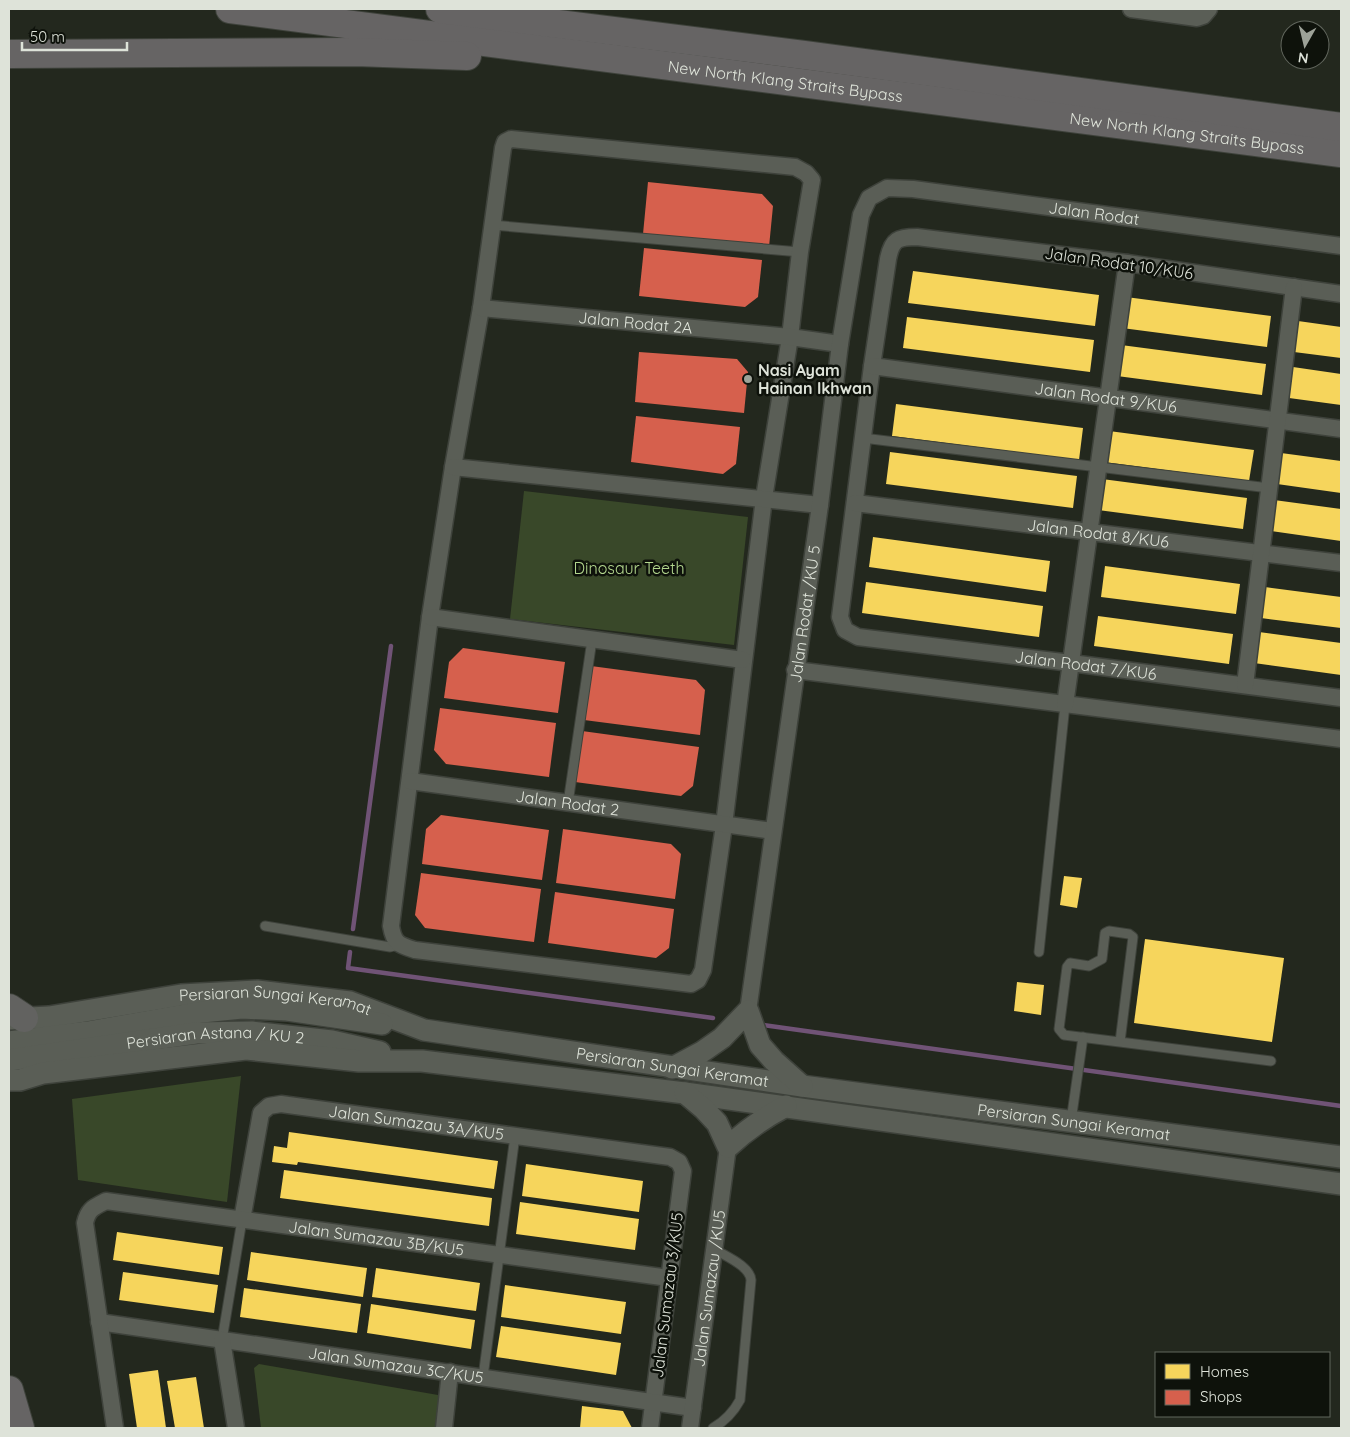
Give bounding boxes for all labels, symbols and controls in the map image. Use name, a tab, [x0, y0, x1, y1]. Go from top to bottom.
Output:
scale bar	[22, 20, 128, 52]
north arrow	[1280, 20, 1330, 70]
text: 50 m	[30, 27, 65, 46]
text: N	[1297, 48, 1310, 68]
street label: New North Klang Straits Bypass	[667, 56, 904, 106]
street label: New North Klang Straits Bypass	[1068, 108, 1306, 158]
street label: Jalan Rodat	[1048, 197, 1140, 229]
street label: Jalan Rodat 10/KU6	[1043, 243, 1195, 283]
street label: Jalan Rodat 2A	[577, 307, 693, 338]
place label: Nasi Ayam Hainan Ikhwan	[758, 360, 872, 398]
marker: Nasi Ayam Hainan Ikhwan	[742, 373, 754, 385]
street label: Jalan Rodat 9/KU6	[1034, 378, 1179, 417]
street label: Jalan Rodat 8/KU6	[1026, 514, 1171, 552]
street label: Jalan Rodat /KU 5	[785, 544, 824, 684]
park label: Dinosaur Teeth	[574, 558, 684, 578]
street label: Jalan Rodat 7/KU6	[1014, 646, 1158, 684]
street label: Jalan Rodat 2	[514, 786, 621, 820]
street label: Persiaran Sungai Keramat	[178, 981, 375, 1019]
street label: Persiaran Astana / KU 2	[125, 1022, 305, 1053]
street label: Persiaran Sungai Keramat	[575, 1043, 770, 1091]
street label: Persiaran Sungai Keramat	[976, 1099, 1171, 1144]
street label: Jalan Sumazau 3A/KU5	[327, 1101, 505, 1144]
street label: Jalan Sumazau /KU5	[688, 1209, 729, 1368]
street label: Jalan Sumazau 3/KU5	[647, 1211, 687, 1379]
street label: Jalan Sumazau 3B/KU5	[287, 1216, 465, 1260]
street label: Jalan Sumazau 3C/KU5	[307, 1342, 485, 1388]
legend	[1155, 1352, 1330, 1417]
text: Homes	[1200, 1362, 1249, 1381]
text: Shops	[1200, 1387, 1242, 1406]

